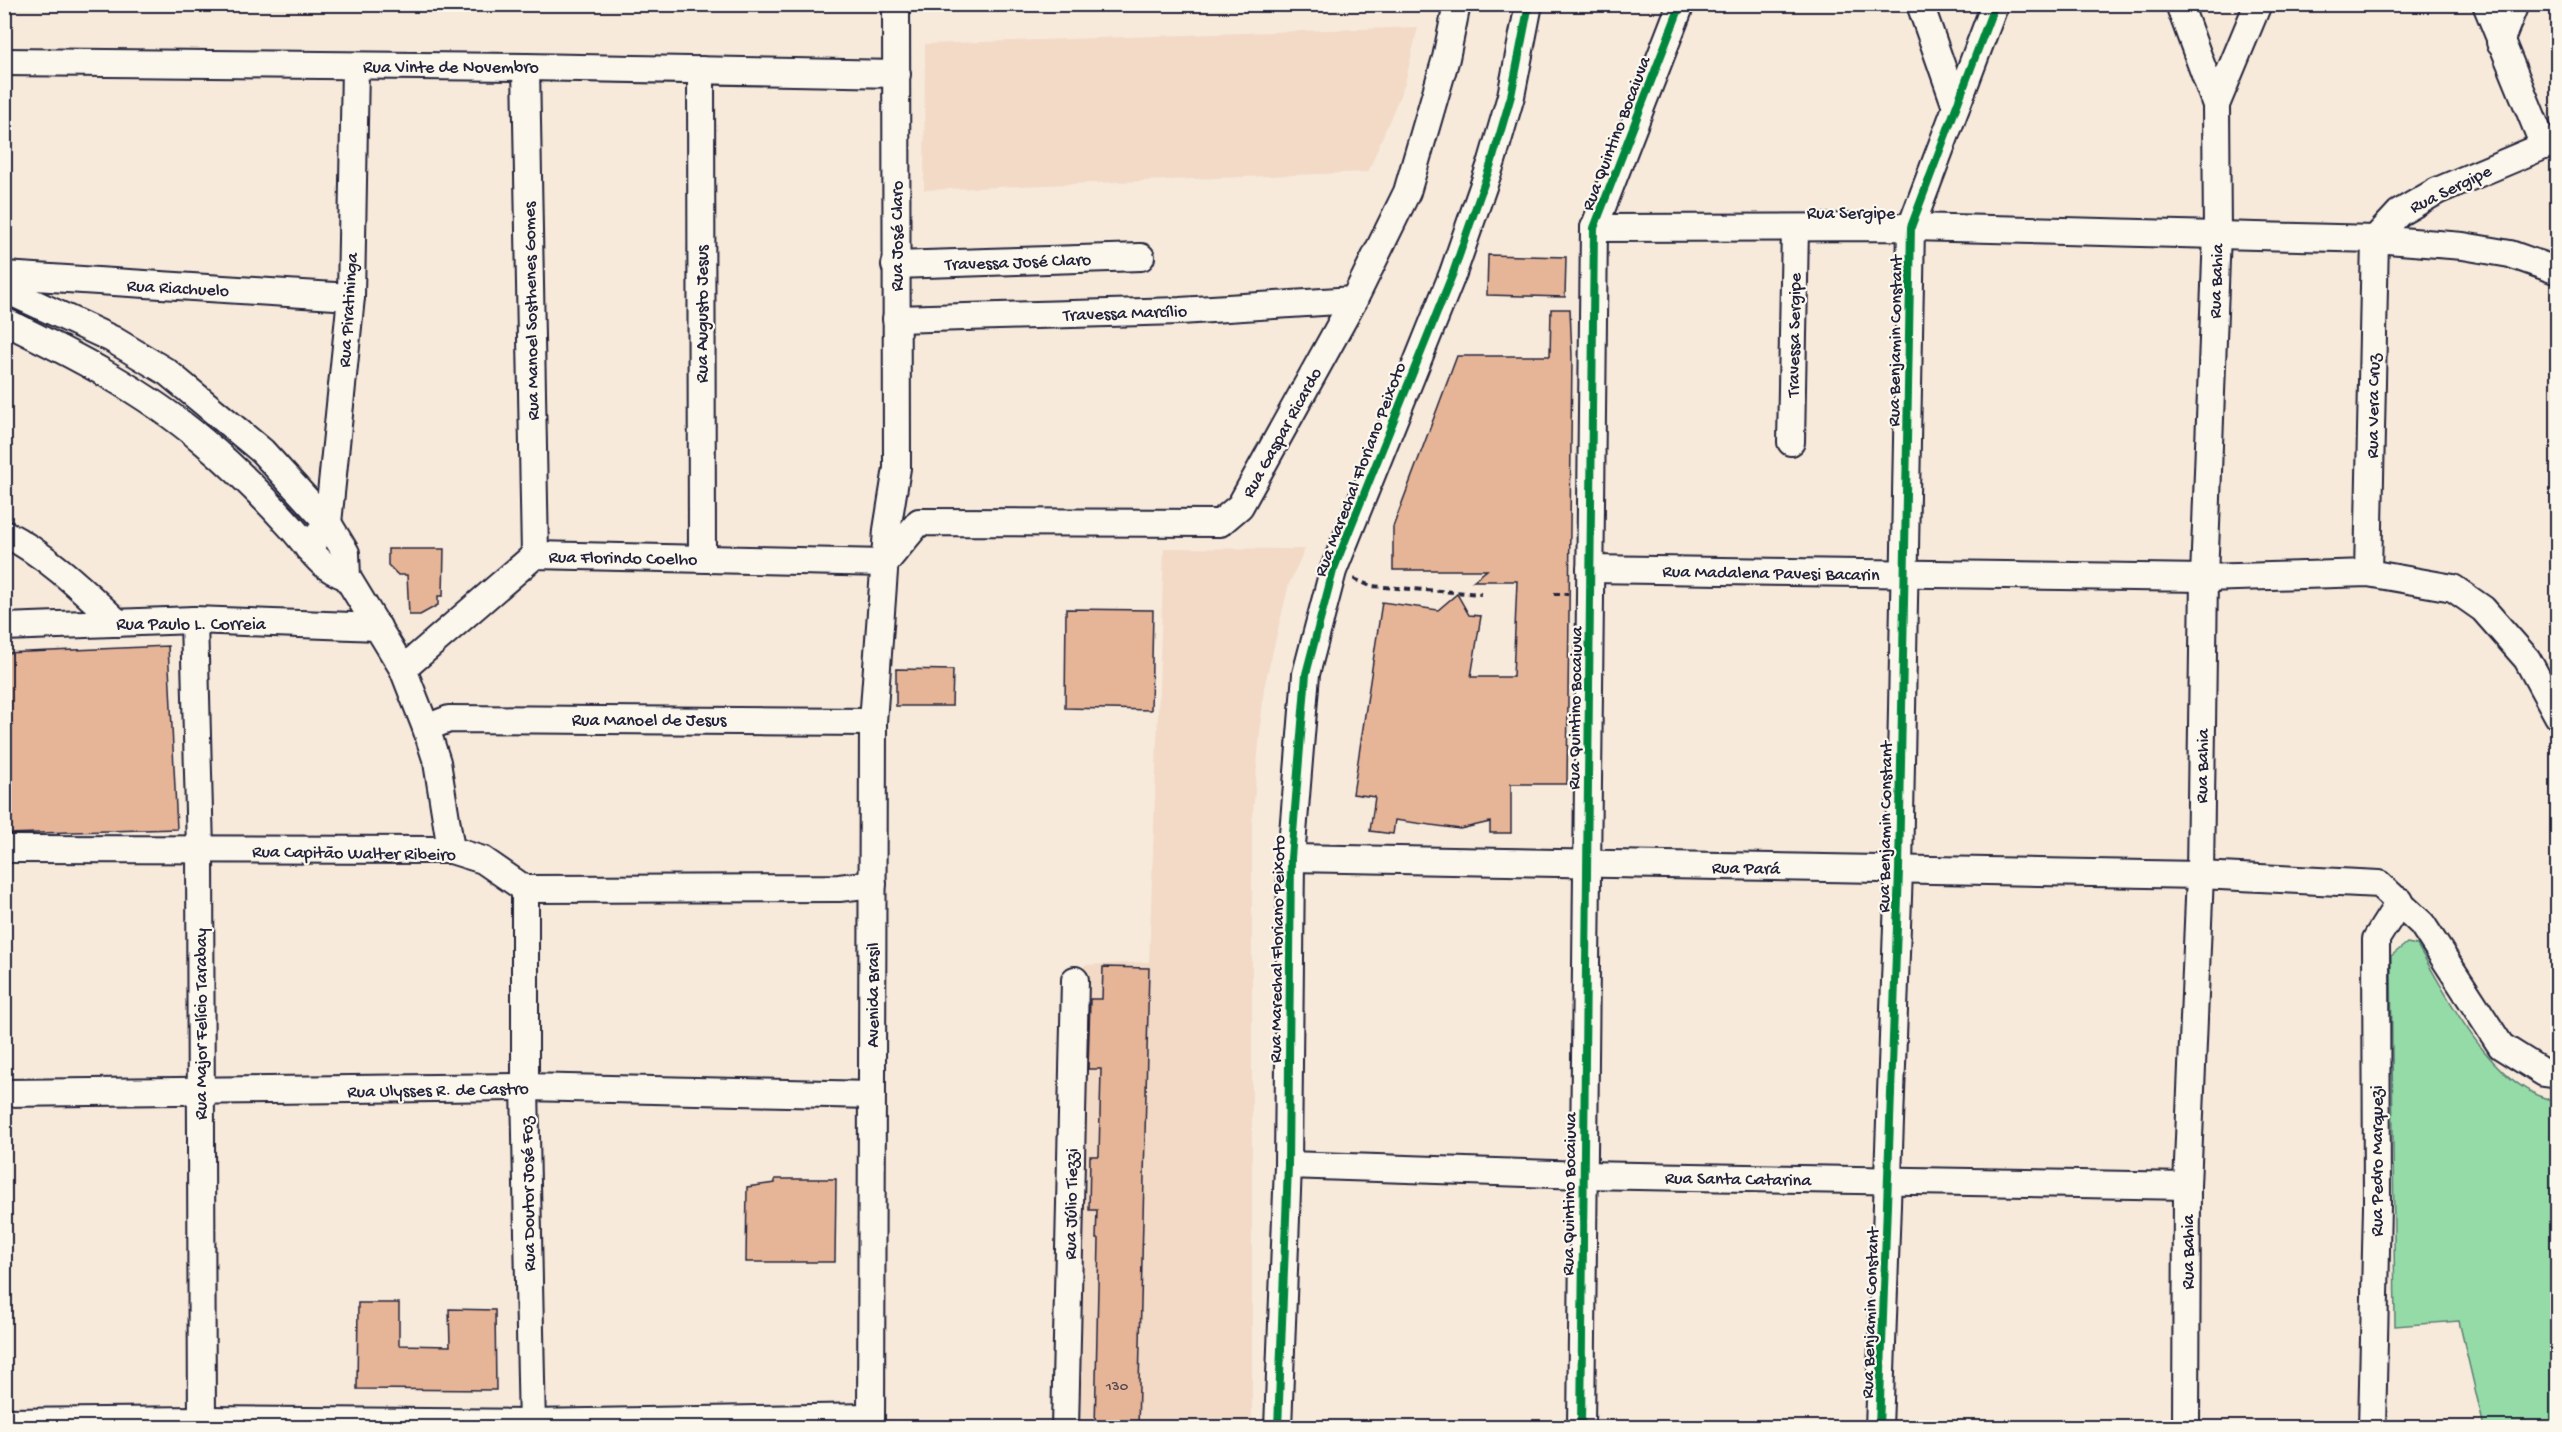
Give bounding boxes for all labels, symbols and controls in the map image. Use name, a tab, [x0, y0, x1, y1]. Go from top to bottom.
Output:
street label: Rua Quintino Bocaiuva	[1578, 53, 1657, 214]
street label: Rua Vinte de Novembro	[363, 58, 539, 79]
street label: Rua Sergipe	[2407, 161, 2496, 219]
street label: Rua José Claro	[888, 181, 909, 291]
street label: Rua Manoel Sosthenes Gomes	[520, 200, 545, 421]
street label: Rua Sergipe	[1807, 204, 1896, 225]
street label: Rua Bahia	[2206, 242, 2229, 319]
street label: Rua Augusto Jesus	[693, 244, 714, 383]
street label: Travessa José Claro	[944, 250, 1092, 277]
street label: Rua Piratininga	[335, 251, 364, 368]
street label: Rua Benjamin Constant	[1885, 254, 1909, 427]
street label: Travessa Sergipe	[1784, 272, 1807, 398]
street label: Rua Riachuelo	[126, 276, 229, 303]
street label: Travessa Marcílio	[1062, 302, 1187, 327]
street label: Rua Vera Cruz	[2363, 353, 2386, 459]
street label: Rua Marechal Floriano Peixoto	[1311, 360, 1412, 580]
street label: Rua Gaspar Ricardo	[1239, 365, 1328, 502]
street label: Rua Florindo Coelho	[548, 548, 698, 571]
street label: Rua Madalena Pavesi Bacarin	[1662, 562, 1880, 587]
street label: Rua Paulo L. Correia	[116, 615, 267, 636]
street label: Rua Quintino Bocaiuva	[1565, 625, 1588, 790]
street label: Rua Manoel de Jesus	[572, 711, 728, 732]
street label: Rua Bahia	[2192, 727, 2215, 804]
street label: Rua Benjamin Constant	[1875, 740, 1899, 913]
street label: Rua Marechal Floriano Peixoto	[1266, 835, 1291, 1063]
street label: Rua Capitão Walter Ribeiro	[252, 842, 456, 867]
street label: Rua Pará	[1712, 858, 1781, 881]
street label: Rua Major Felício Tarabay	[192, 928, 213, 1120]
street label: Avenida Brasil	[864, 942, 885, 1048]
street label: Rua Ulysses R. de Castro	[347, 1079, 529, 1104]
street label: Rua Pedro Marquezi	[2368, 1085, 2389, 1237]
street label: Rua Quintino Bocaiuva	[1559, 1111, 1582, 1276]
street label: Rua Doutor José Foz	[518, 1115, 541, 1271]
street label: Rua Júlio Tiezzi	[1061, 1148, 1084, 1260]
street label: Rua Santa Catarina	[1665, 1169, 1812, 1192]
street label: Rua Bahia	[2179, 1214, 2200, 1289]
street label: Rua Benjamin Constant	[1858, 1225, 1885, 1399]
house number: 130	[1105, 1378, 1129, 1396]

